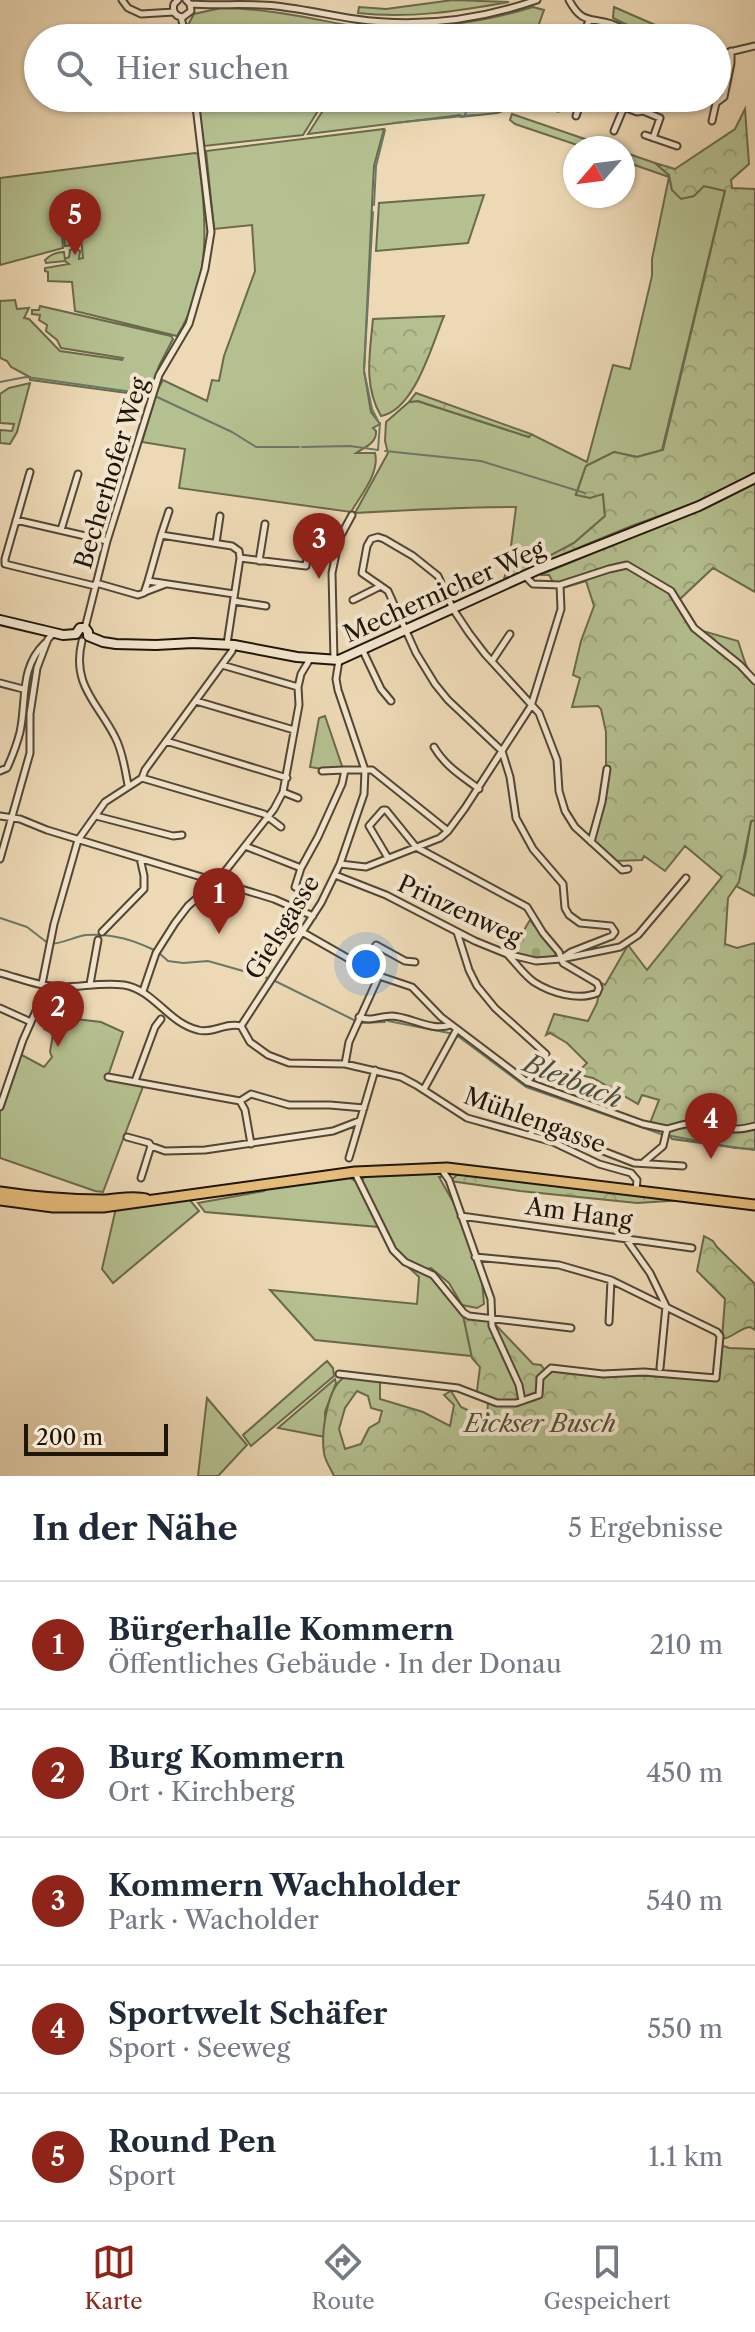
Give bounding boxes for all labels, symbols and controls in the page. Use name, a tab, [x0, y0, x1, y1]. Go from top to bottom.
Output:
search box	[24, 24, 731, 112]
icon: search	[52, 46, 96, 90]
text: Hier suchen	[116, 50, 289, 87]
north arrow	[563, 136, 635, 208]
pin: 5	[49, 189, 101, 255]
street label: Becherhofer Weg	[68, 374, 154, 572]
pin: 3	[293, 513, 345, 579]
street label: Mechernicher Weg	[339, 533, 549, 648]
pin: 1	[193, 868, 245, 934]
street label: Prinzenweg	[393, 869, 527, 952]
street label: Gielsgasse	[239, 870, 325, 984]
your location	[346, 944, 386, 984]
pin: 2	[32, 981, 84, 1047]
water label: Bleibach	[517, 1046, 627, 1115]
street label: Mühlengasse	[460, 1081, 610, 1159]
pin: 4	[685, 1093, 737, 1159]
street label: Am Hang	[523, 1191, 634, 1235]
park label: Eickser Busch	[462, 1409, 616, 1438]
scale bar	[24, 1420, 168, 1456]
text: 200 m	[36, 1424, 103, 1451]
text: In der Nähe	[32, 1507, 238, 1549]
text: 5 Ergebnisse	[568, 1512, 723, 1544]
text: Bürgerhalle Kommern	[108, 1611, 454, 1648]
text: 1	[52, 1629, 64, 1661]
text: 210 m	[650, 1629, 723, 1661]
text: Öffentliches Gebäude · In der Donau	[108, 1648, 562, 1680]
text: Burg Kommern	[108, 1739, 345, 1776]
text: 2	[50, 1757, 66, 1789]
text: 450 m	[646, 1757, 723, 1789]
text: Ort · Kirchberg	[108, 1776, 294, 1808]
text: Kommern Wachholder	[108, 1867, 460, 1904]
text: 3	[51, 1885, 65, 1917]
text: 540 m	[646, 1885, 723, 1917]
text: Park · Wacholder	[108, 1904, 319, 1936]
text: Sportwelt Schäfer	[108, 1995, 387, 2032]
text: 4	[50, 2013, 66, 2045]
text: 550 m	[647, 2013, 723, 2045]
text: Sport · Seeweg	[108, 2032, 290, 2064]
text: Round Pen	[108, 2123, 276, 2160]
text: 5	[51, 2141, 65, 2173]
text: 1.1 km	[648, 2141, 723, 2173]
text: Sport	[108, 2160, 176, 2192]
tab: Karte	[84, 2240, 143, 2315]
tab: Route	[312, 2240, 375, 2315]
tab: Gespeichert	[544, 2240, 671, 2315]

